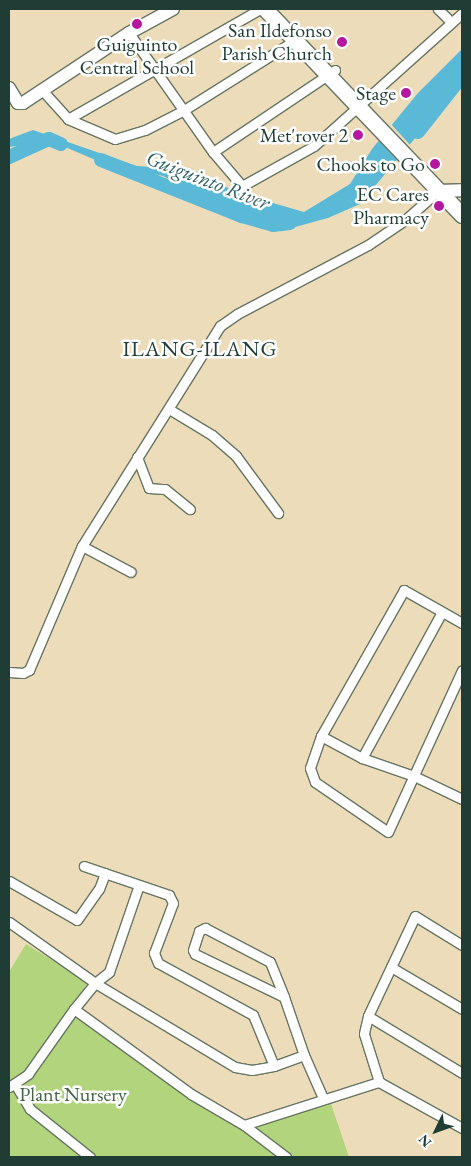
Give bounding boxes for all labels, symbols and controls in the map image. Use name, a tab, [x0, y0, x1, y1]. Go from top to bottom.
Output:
marker: Guiguinto Central School	[131, 18, 143, 30]
place label: San Ildefonso Parish Church	[221, 19, 332, 66]
place label: Guiguinto Central School	[80, 32, 194, 79]
marker: San Ildefonso Parish Church	[336, 36, 348, 48]
place label: Stage	[356, 81, 396, 105]
marker: Stage	[400, 87, 412, 99]
place label: Met'rover 2	[260, 123, 348, 147]
marker: Met'rover 2	[352, 129, 364, 141]
water label: Guiguinto River	[143, 145, 273, 215]
place label: Chooks to Go	[317, 152, 425, 176]
marker: Chooks to Go	[429, 158, 441, 170]
place label: EC Cares Pharmacy	[353, 183, 429, 230]
marker: EC Cares Pharmacy	[433, 200, 445, 212]
district label: ILANG-ILANG	[121, 336, 279, 362]
park label: Plant Nursery	[19, 1082, 127, 1106]
north arrow	[411, 1106, 461, 1156]
text: N	[414, 1131, 435, 1151]

